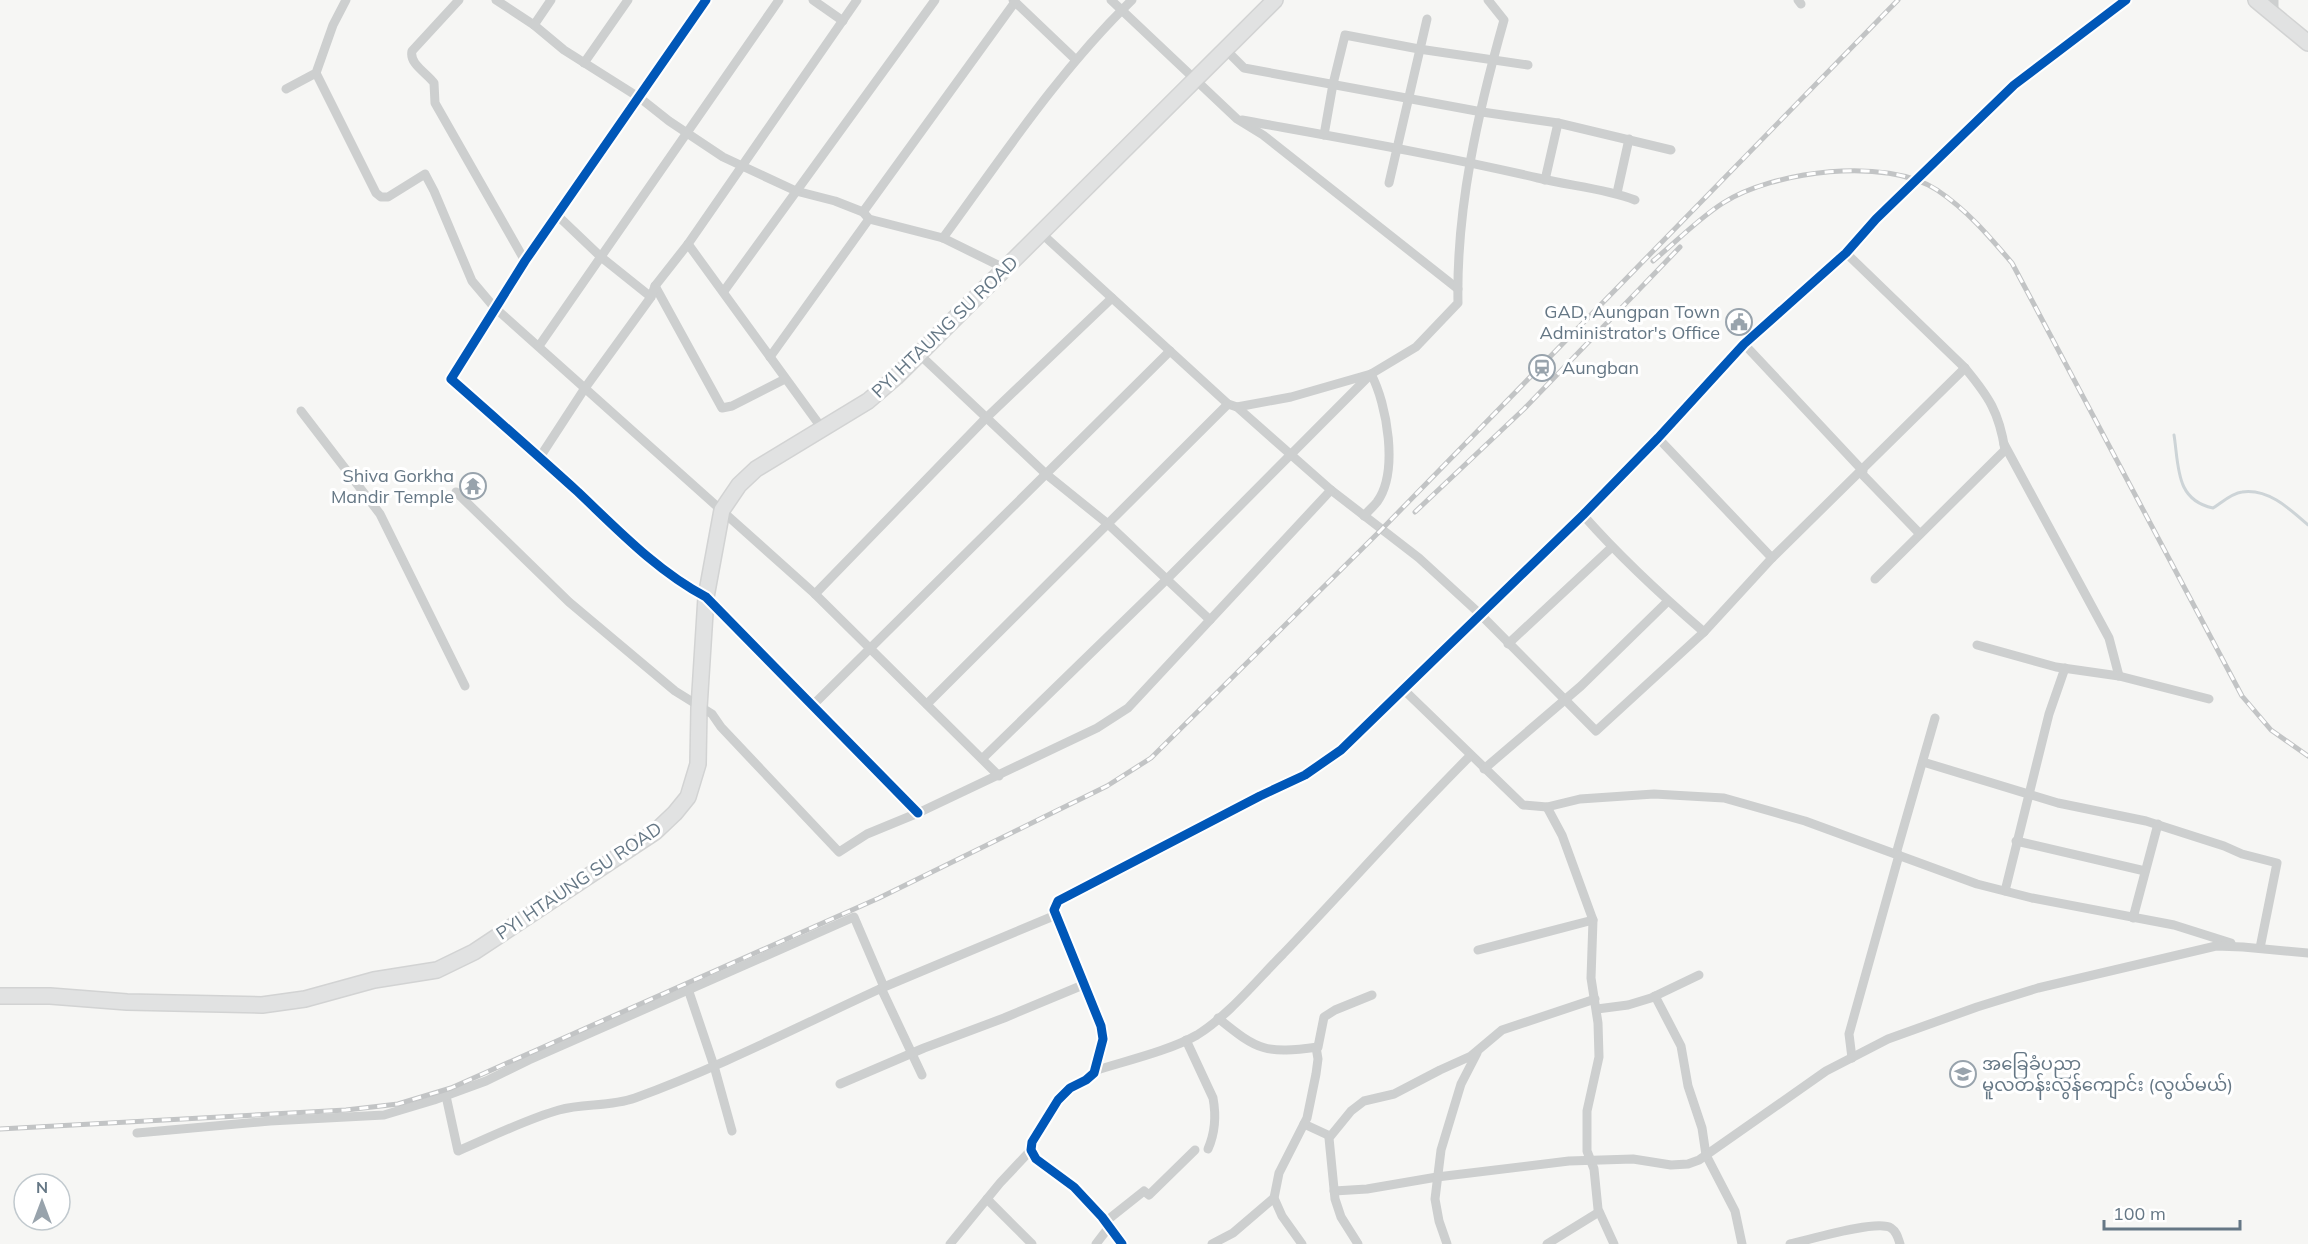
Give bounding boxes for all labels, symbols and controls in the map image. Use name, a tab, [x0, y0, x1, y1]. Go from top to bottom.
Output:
street label: PYI HTAUNG SU ROAD	[867, 251, 1023, 403]
place label: GAD, Aungpan Town Administrator's Office	[1540, 300, 1720, 344]
public building icon: GAD, Aungpan Town Administrator's Office	[1724, 307, 1754, 337]
station icon: Aungban	[1527, 353, 1557, 383]
place label: Aungban	[1562, 356, 1639, 379]
place label: Shiva Gorkha Mandir Temple	[331, 464, 454, 508]
temple icon: Shiva Gorkha Mandir Temple	[458, 471, 488, 501]
street label: PYI HTAUNG SU ROAD	[492, 817, 666, 945]
place label: အခြေခံပညာ မူလတန်းလွန်ကျောင်း (လွယ်မယ်)	[1982, 1052, 2233, 1100]
school or university icon: အခြေခံပညာ မူလတန်းလွန်ကျောင်း (လွယ်မယ်)	[1948, 1059, 1978, 1089]
north arrow	[12, 1172, 72, 1232]
text: N	[36, 1177, 48, 1197]
scale bar	[2104, 1193, 2240, 1231]
text: 100 m	[2113, 1202, 2166, 1225]

